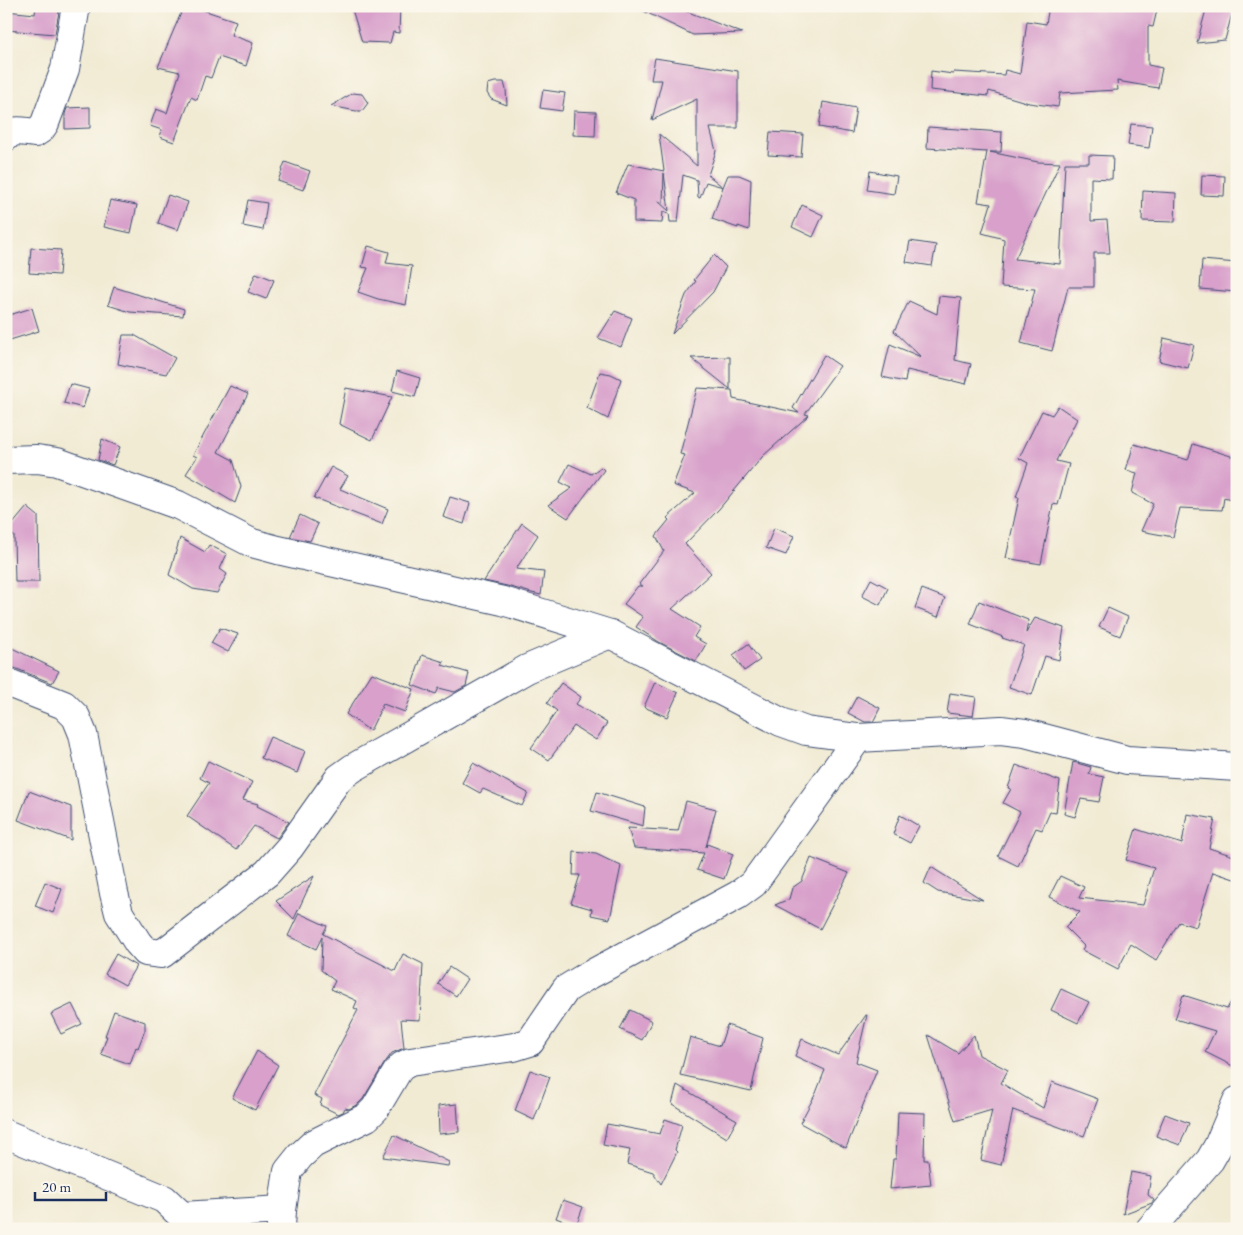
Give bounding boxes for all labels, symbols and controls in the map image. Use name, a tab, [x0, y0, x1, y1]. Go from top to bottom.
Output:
scale bar	[35, 1170, 106, 1202]
text: 20 m	[42, 1177, 71, 1196]

